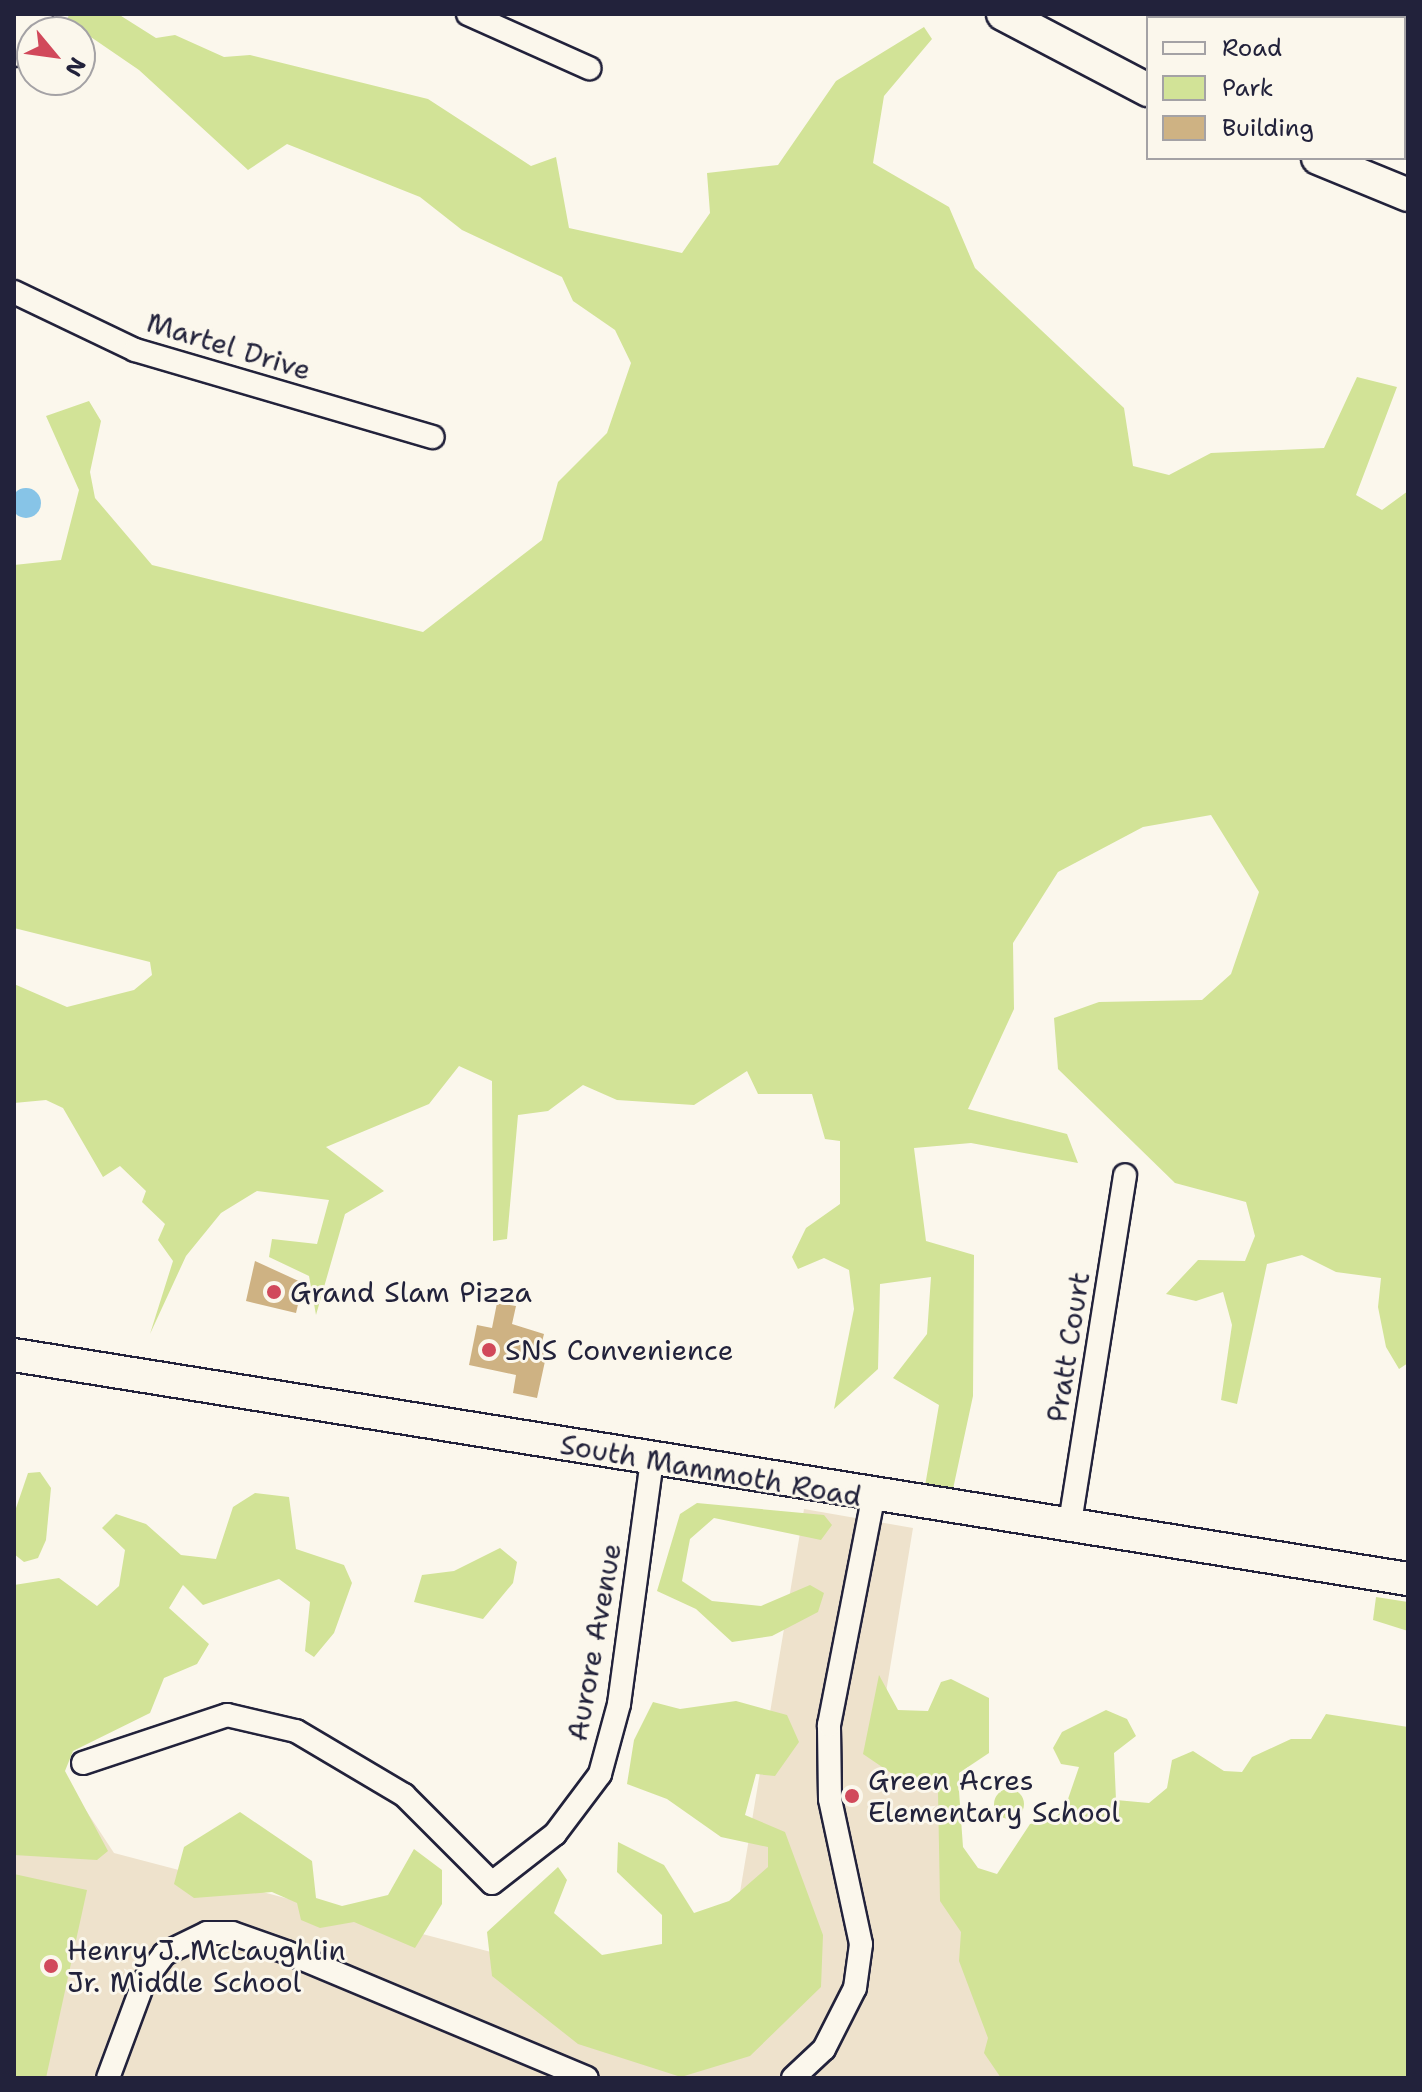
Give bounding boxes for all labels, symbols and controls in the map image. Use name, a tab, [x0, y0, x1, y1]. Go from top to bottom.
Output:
north arrow	[16, 16, 96, 96]
legend	[1146, 16, 1406, 160]
text: Road	[1222, 32, 1282, 64]
text: N	[59, 52, 93, 82]
text: Park	[1222, 72, 1274, 104]
text: Building	[1222, 112, 1314, 144]
street label: Martel Drive	[143, 305, 315, 387]
street label: Pratt Court	[1040, 1269, 1096, 1425]
place label: Grand Slam Pizza	[290, 1275, 532, 1309]
marker: Grand Slam Pizza	[265, 1283, 283, 1301]
place label: SNS Convenience	[505, 1333, 734, 1367]
marker: SNS Convenience	[480, 1341, 498, 1359]
street label: South Mammoth Road	[558, 1427, 864, 1513]
street label: Aurore Avenue	[560, 1540, 628, 1744]
place label: Green Acres Elementary School	[868, 1763, 1120, 1829]
marker: Green Acres Elementary School	[843, 1787, 861, 1805]
place label: Henry J. McLaughlin Jr. Middle School	[67, 1933, 346, 1999]
marker: Henry J. McLaughlin Jr. Middle School	[42, 1957, 60, 1975]

